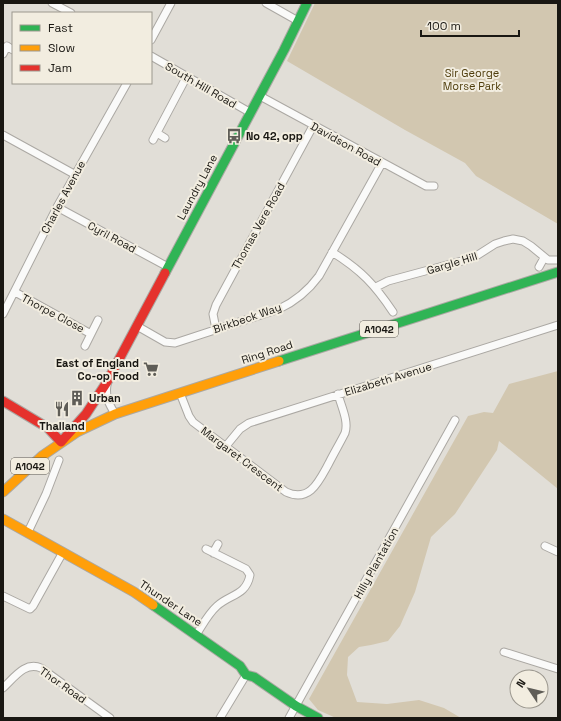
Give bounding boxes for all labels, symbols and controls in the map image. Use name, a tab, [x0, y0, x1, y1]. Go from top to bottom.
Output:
legend	[12, 12, 152, 84]
scale bar	[421, 12, 519, 38]
text: 100 m	[427, 18, 461, 34]
text: Fast	[48, 20, 73, 36]
text: Slow	[48, 40, 75, 56]
street label: South Hill Road	[163, 59, 239, 111]
text: Jam	[48, 60, 72, 76]
park label: Sir George Morse Park	[443, 66, 501, 93]
street label: Davidson Road	[308, 119, 384, 169]
bus stop icon: No 42, opp	[225, 127, 243, 145]
place label: No 42, opp	[246, 129, 303, 143]
street label: Laundry Lane	[174, 152, 220, 222]
street label: Charles Avenue	[38, 158, 88, 236]
street label: Thomas Vere Road	[228, 180, 288, 272]
street label: Cyril Road	[85, 218, 139, 256]
street label: Gargle Hill	[425, 249, 479, 277]
street label: Thorpe Close	[19, 291, 87, 335]
street label: Birkbeck Way	[211, 300, 283, 336]
road number: A1042	[360, 321, 398, 337]
street label: Ring Road	[240, 337, 294, 367]
place label: East of England Co-op Food	[56, 356, 139, 383]
street label: Elizabeth Avenue	[343, 359, 433, 399]
supermarket icon: East of England Co-op Food	[142, 360, 160, 378]
building icon: Urban	[68, 389, 86, 407]
place label: Urban	[89, 391, 121, 405]
restaurant icon: Thailand	[53, 400, 71, 418]
place label: Thailand	[39, 419, 85, 433]
street label: Margaret Crescent	[198, 424, 286, 494]
road number: A1042	[11, 458, 49, 474]
street label: Hilly Plantation	[351, 525, 401, 601]
street label: Thunder Lane	[137, 577, 205, 629]
street label: Thor Road	[37, 664, 89, 706]
north arrow	[509, 669, 549, 709]
text: N	[513, 676, 529, 690]

